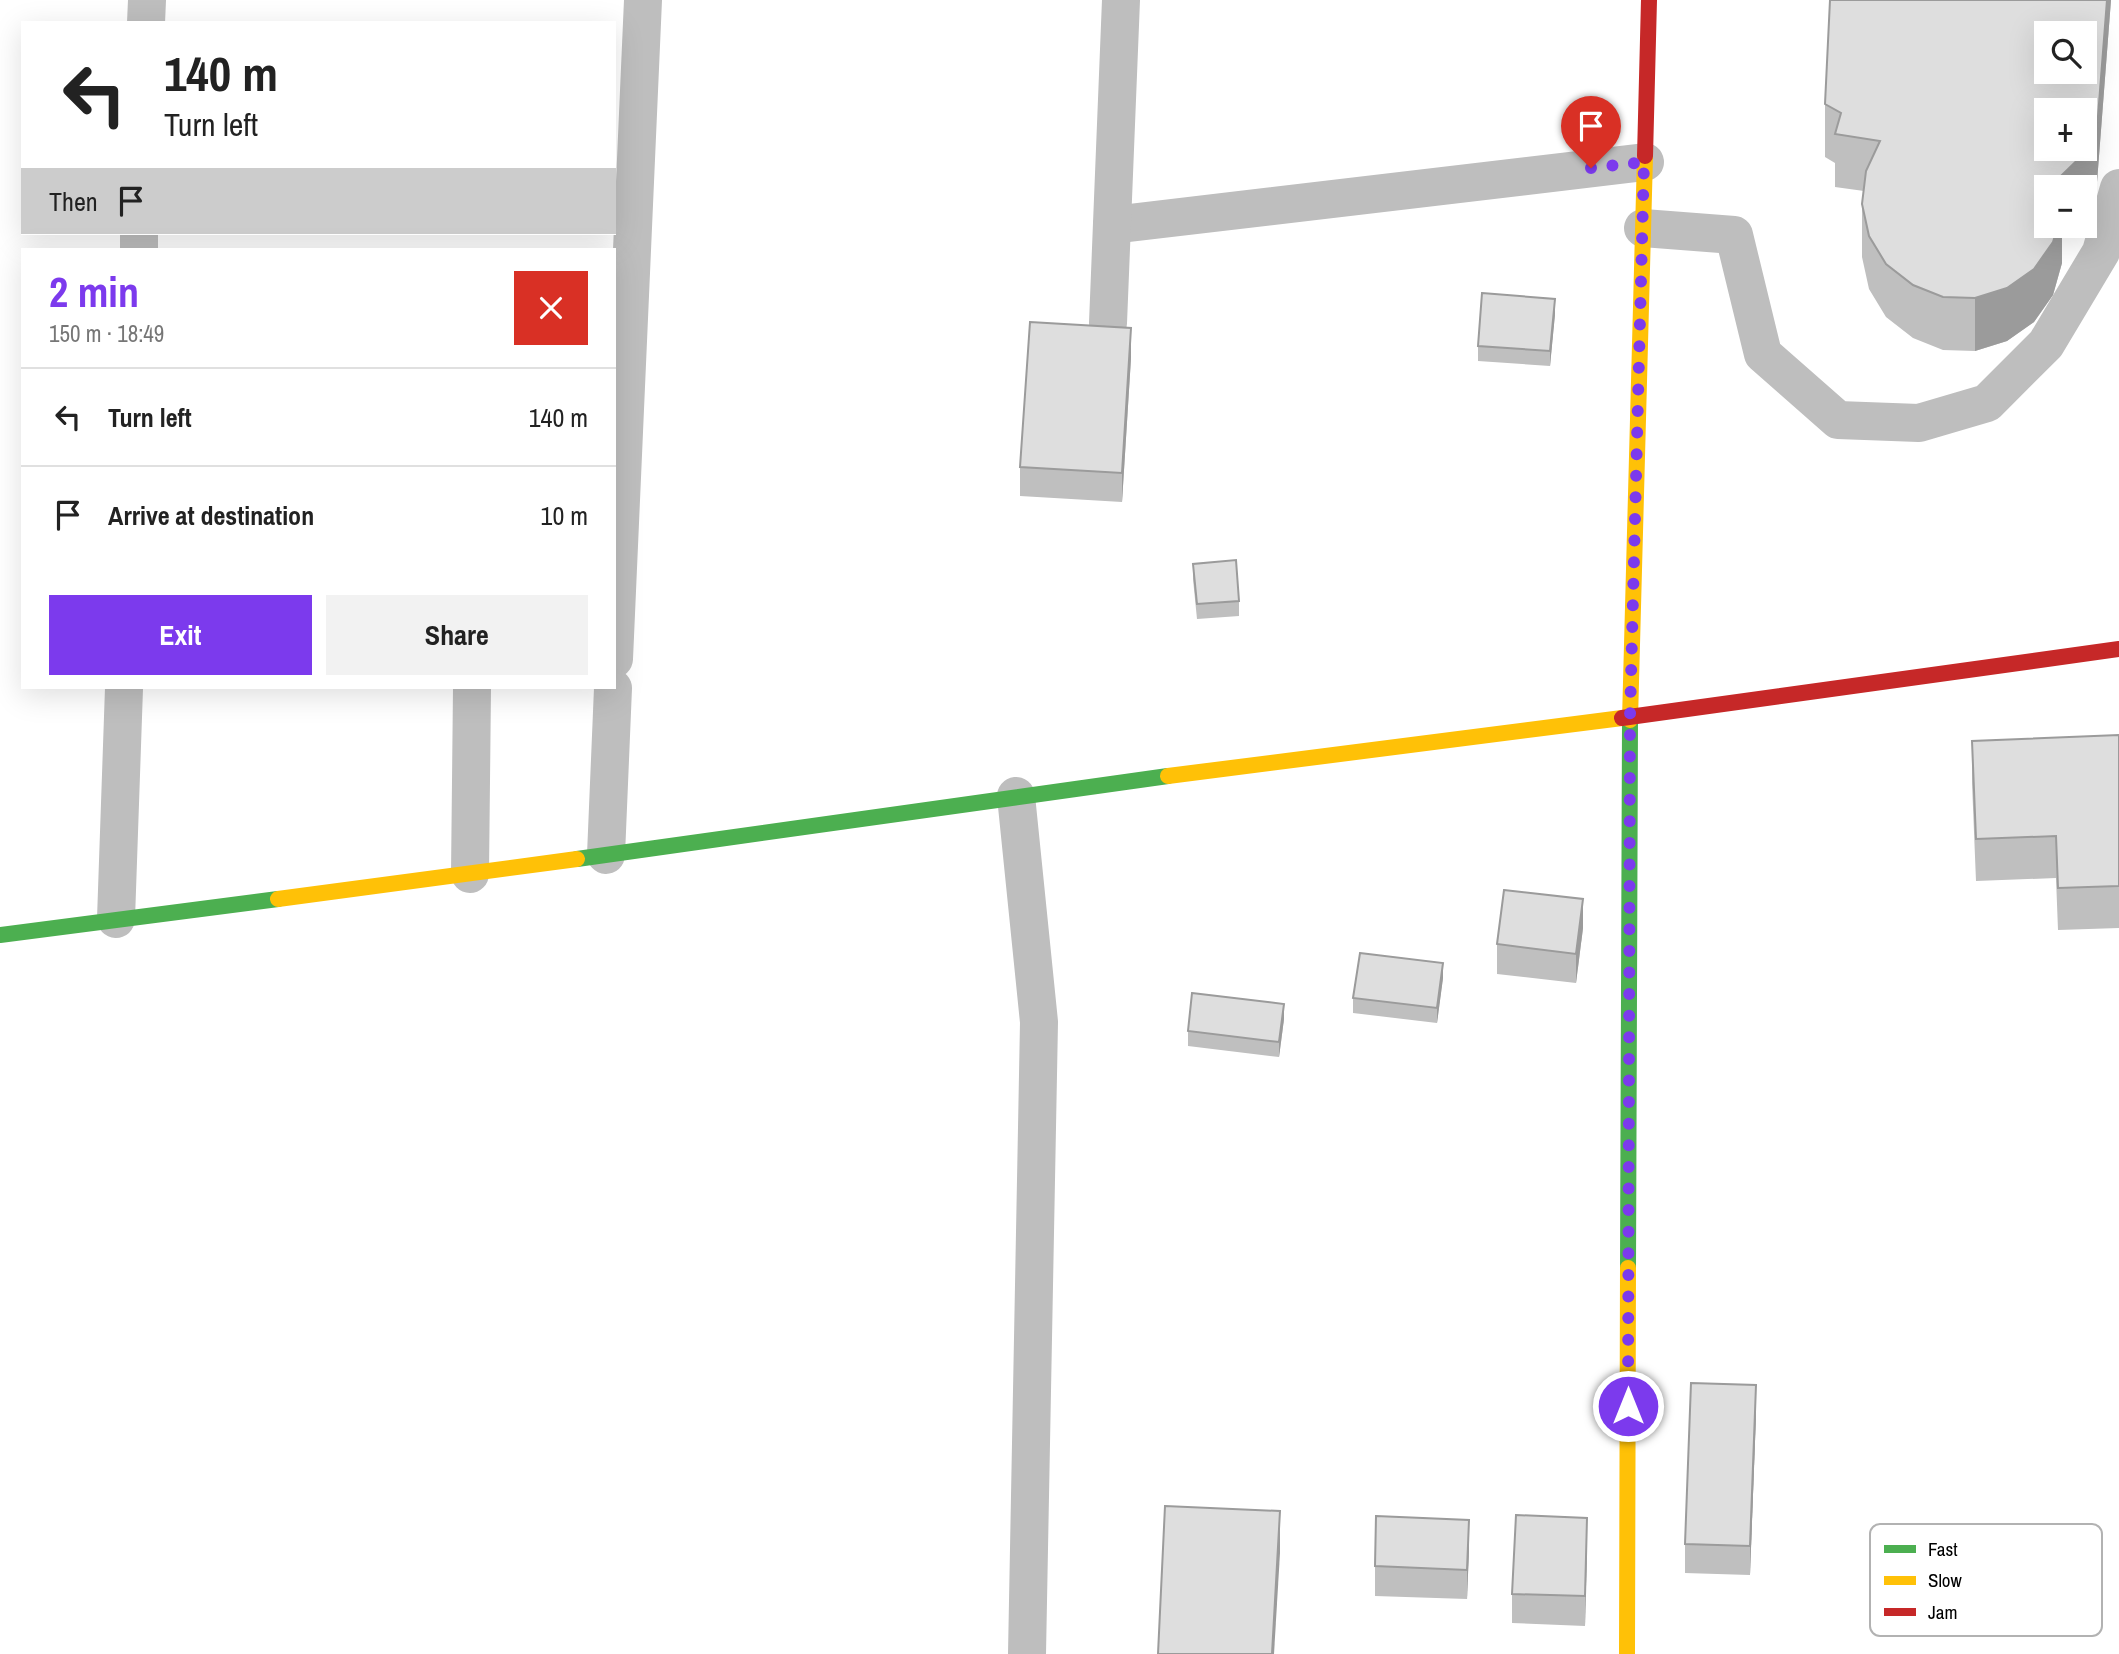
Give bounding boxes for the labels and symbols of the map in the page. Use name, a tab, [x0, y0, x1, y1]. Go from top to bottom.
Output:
pin	[1561, 96, 1621, 168]
position arrow	[1591, 1369, 1665, 1443]
legend	[1870, 1524, 2102, 1636]
text: Fast	[1928, 1536, 1958, 1562]
text: Slow	[1928, 1567, 1963, 1593]
text: Jam	[1928, 1599, 1957, 1625]

